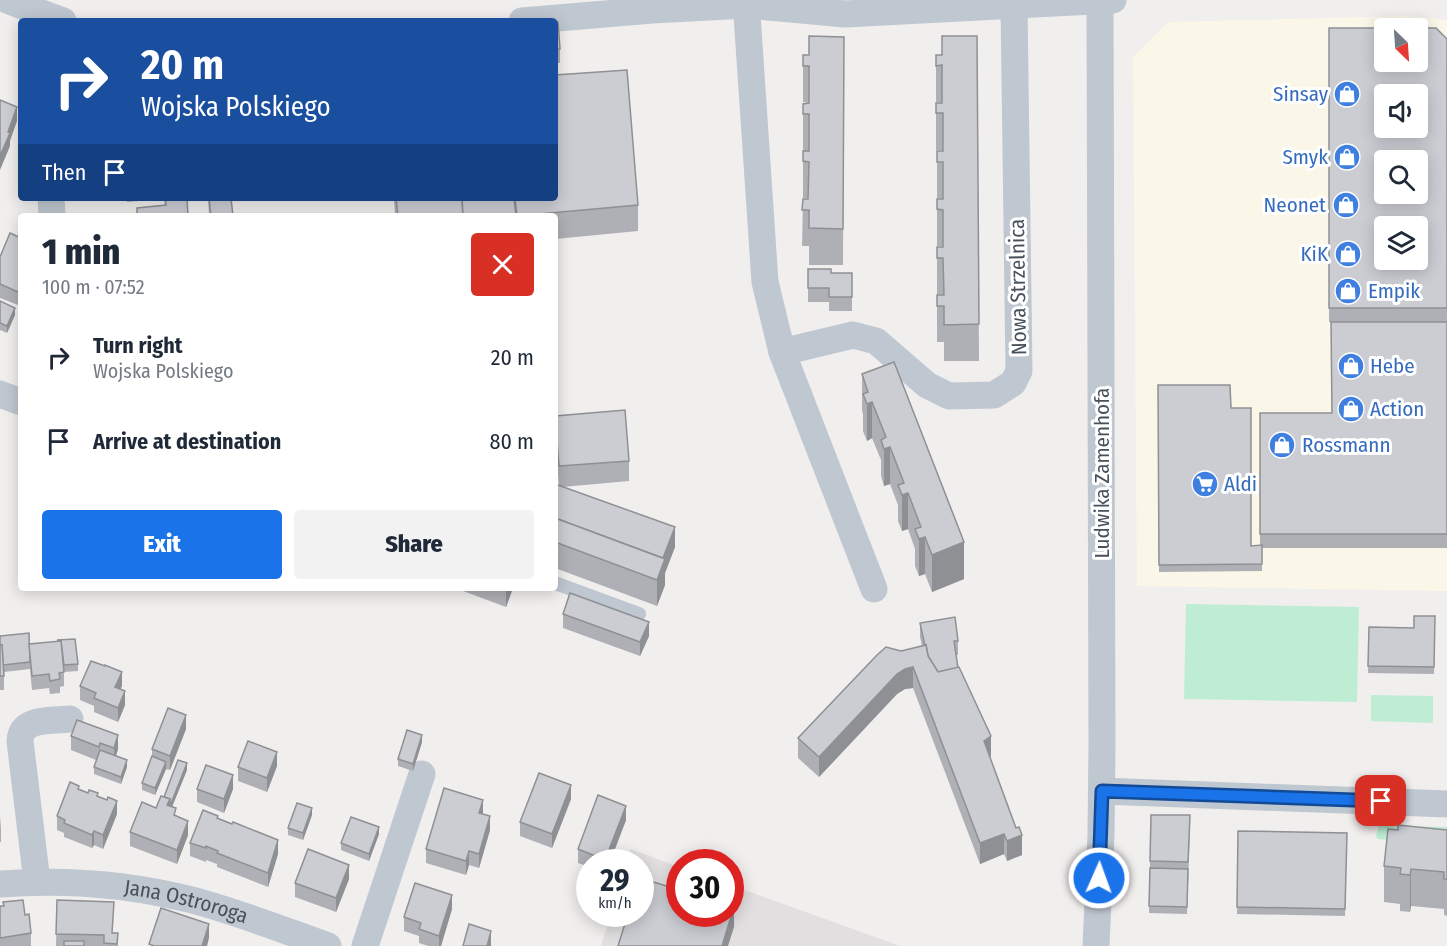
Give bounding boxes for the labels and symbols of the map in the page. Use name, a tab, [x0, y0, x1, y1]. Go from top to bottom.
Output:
north arrow	[1374, 18, 1428, 72]
shop icon: Sinsay	[1332, 79, 1362, 109]
place label: Sinsay	[1273, 81, 1329, 107]
shop icon: Smyk	[1332, 142, 1362, 172]
place label: Smyk	[1282, 144, 1328, 170]
shop icon: Neonet	[1331, 190, 1361, 220]
place label: Neonet	[1264, 192, 1326, 218]
street label: Nowa Strzelnica	[1004, 219, 1032, 355]
shop icon: KiK	[1333, 239, 1363, 269]
place label: KiK	[1300, 241, 1329, 267]
shop icon: Empik	[1333, 276, 1363, 306]
place label: Empik	[1368, 278, 1420, 304]
shop icon: Hebe	[1336, 351, 1366, 381]
place label: Hebe	[1370, 353, 1415, 379]
street label: Ludwika Zamenhofa	[1089, 388, 1115, 558]
shop icon: Action	[1336, 394, 1366, 424]
place label: Action	[1370, 396, 1424, 422]
shop icon: Rossmann	[1267, 430, 1297, 460]
place label: Rossmann	[1302, 432, 1390, 458]
supermarket icon: Aldi	[1190, 469, 1220, 499]
place label: Aldi	[1224, 471, 1257, 497]
pin	[1355, 775, 1406, 826]
position arrow	[1067, 846, 1131, 910]
speed limit sign: 30	[666, 849, 744, 927]
street label: Jana Ostroroga	[123, 874, 251, 929]

